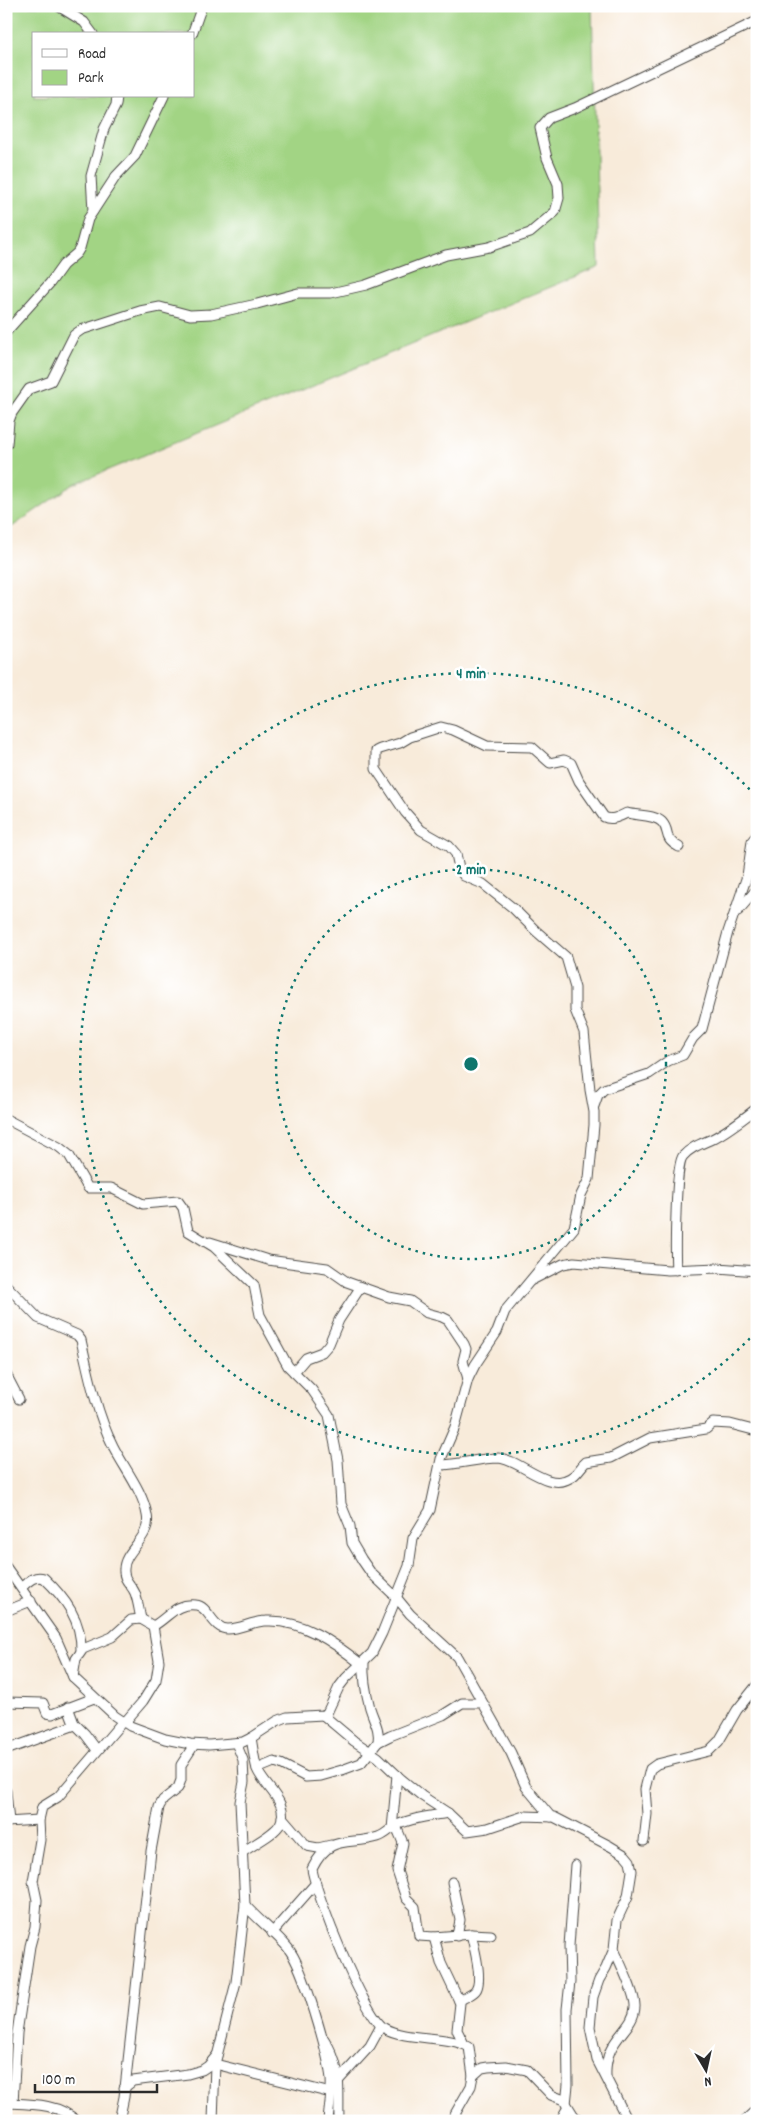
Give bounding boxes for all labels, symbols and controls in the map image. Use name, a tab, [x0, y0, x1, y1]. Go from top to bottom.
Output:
legend	[32, 32, 195, 98]
text: Road	[78, 44, 106, 66]
text: Park	[78, 68, 104, 90]
text: 4 min	[456, 664, 486, 686]
text: 2 min	[456, 860, 486, 882]
centre of rings	[462, 1055, 480, 1073]
north arrow	[680, 2044, 730, 2094]
scale bar	[35, 2062, 158, 2094]
text: 100 m	[42, 2070, 75, 2092]
text: N	[703, 2070, 713, 2091]

